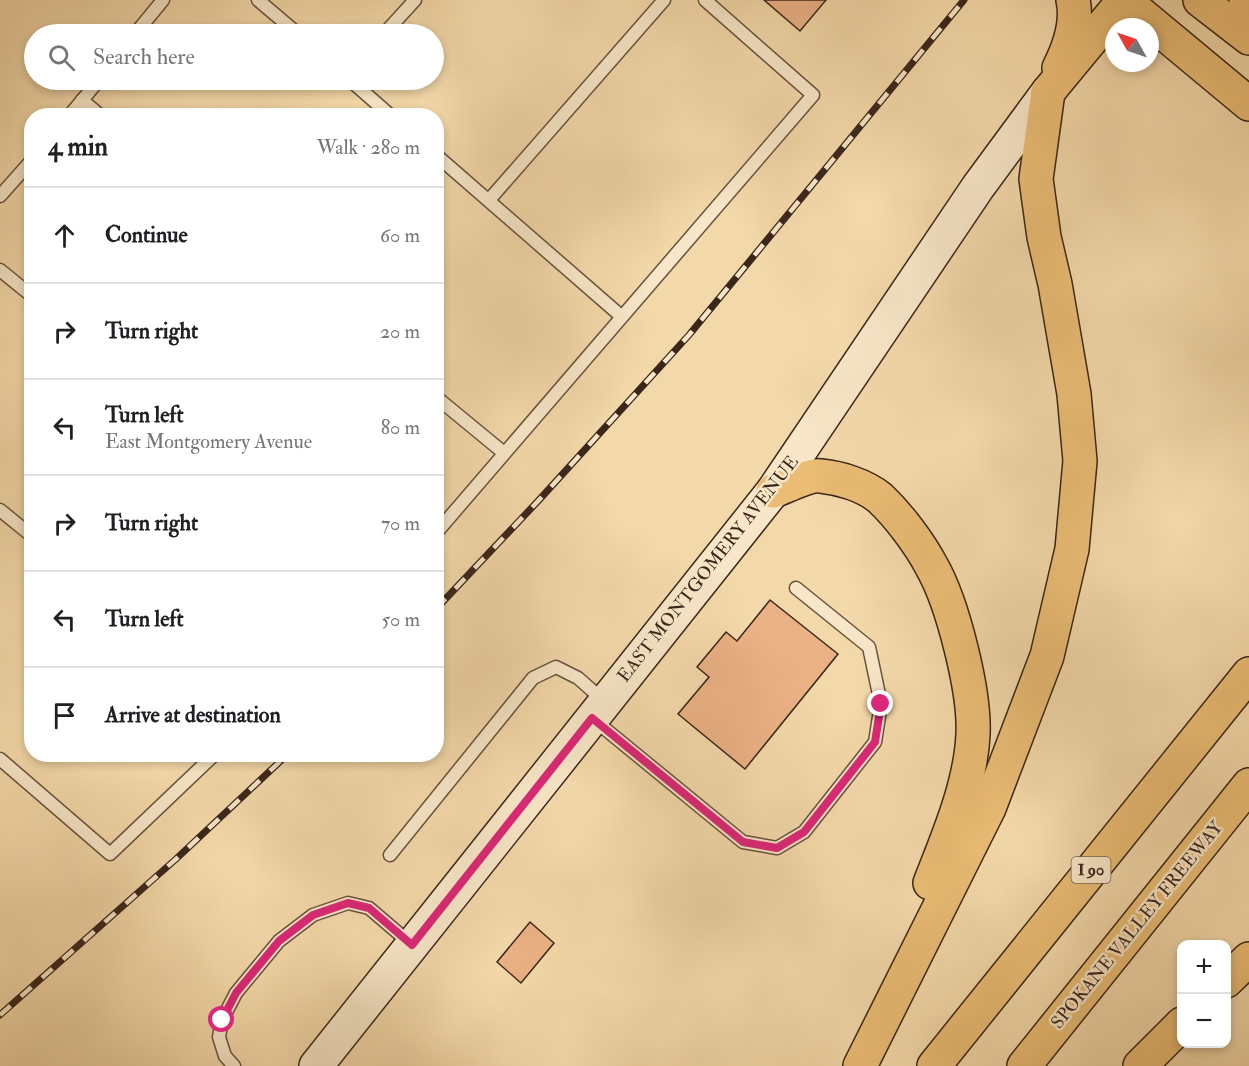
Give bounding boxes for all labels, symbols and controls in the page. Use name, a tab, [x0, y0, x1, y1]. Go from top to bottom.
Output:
north arrow	[1105, 18, 1159, 72]
search box	[24, 24, 444, 90]
icon: search	[45, 41, 78, 74]
text: Search here	[93, 43, 195, 71]
text: 4 min	[48, 131, 108, 163]
text: Walk · 280 m	[317, 135, 420, 160]
icon: ahead	[48, 219, 81, 252]
text: Continue	[105, 221, 188, 249]
text: 60 m	[380, 223, 420, 248]
icon: right	[48, 315, 81, 348]
text: Turn right	[105, 317, 198, 345]
text: 20 m	[380, 319, 420, 344]
text: Turn left	[105, 401, 184, 429]
icon: left	[48, 411, 81, 444]
text: 80 m	[381, 415, 420, 440]
text: East Montgomery Avenue	[105, 429, 312, 454]
street label: EAST MONTGOMERY AVENUE	[612, 451, 804, 687]
icon: right	[48, 507, 81, 540]
text: Turn right	[105, 509, 198, 537]
text: 70 m	[381, 511, 420, 536]
icon: left	[48, 603, 81, 636]
text: Turn left	[105, 605, 184, 633]
text: 50 m	[381, 607, 420, 632]
route end	[867, 690, 893, 716]
icon: arrive	[48, 699, 81, 732]
text: Arrive at destination	[105, 701, 281, 729]
street label: SPOKANE VALLEY FREEWAY	[1046, 816, 1228, 1034]
road number: I 90	[1072, 857, 1110, 883]
map controls	[1177, 940, 1231, 1048]
button: +	[1177, 940, 1231, 994]
button: −	[1177, 994, 1231, 1048]
route start	[208, 1006, 234, 1032]

